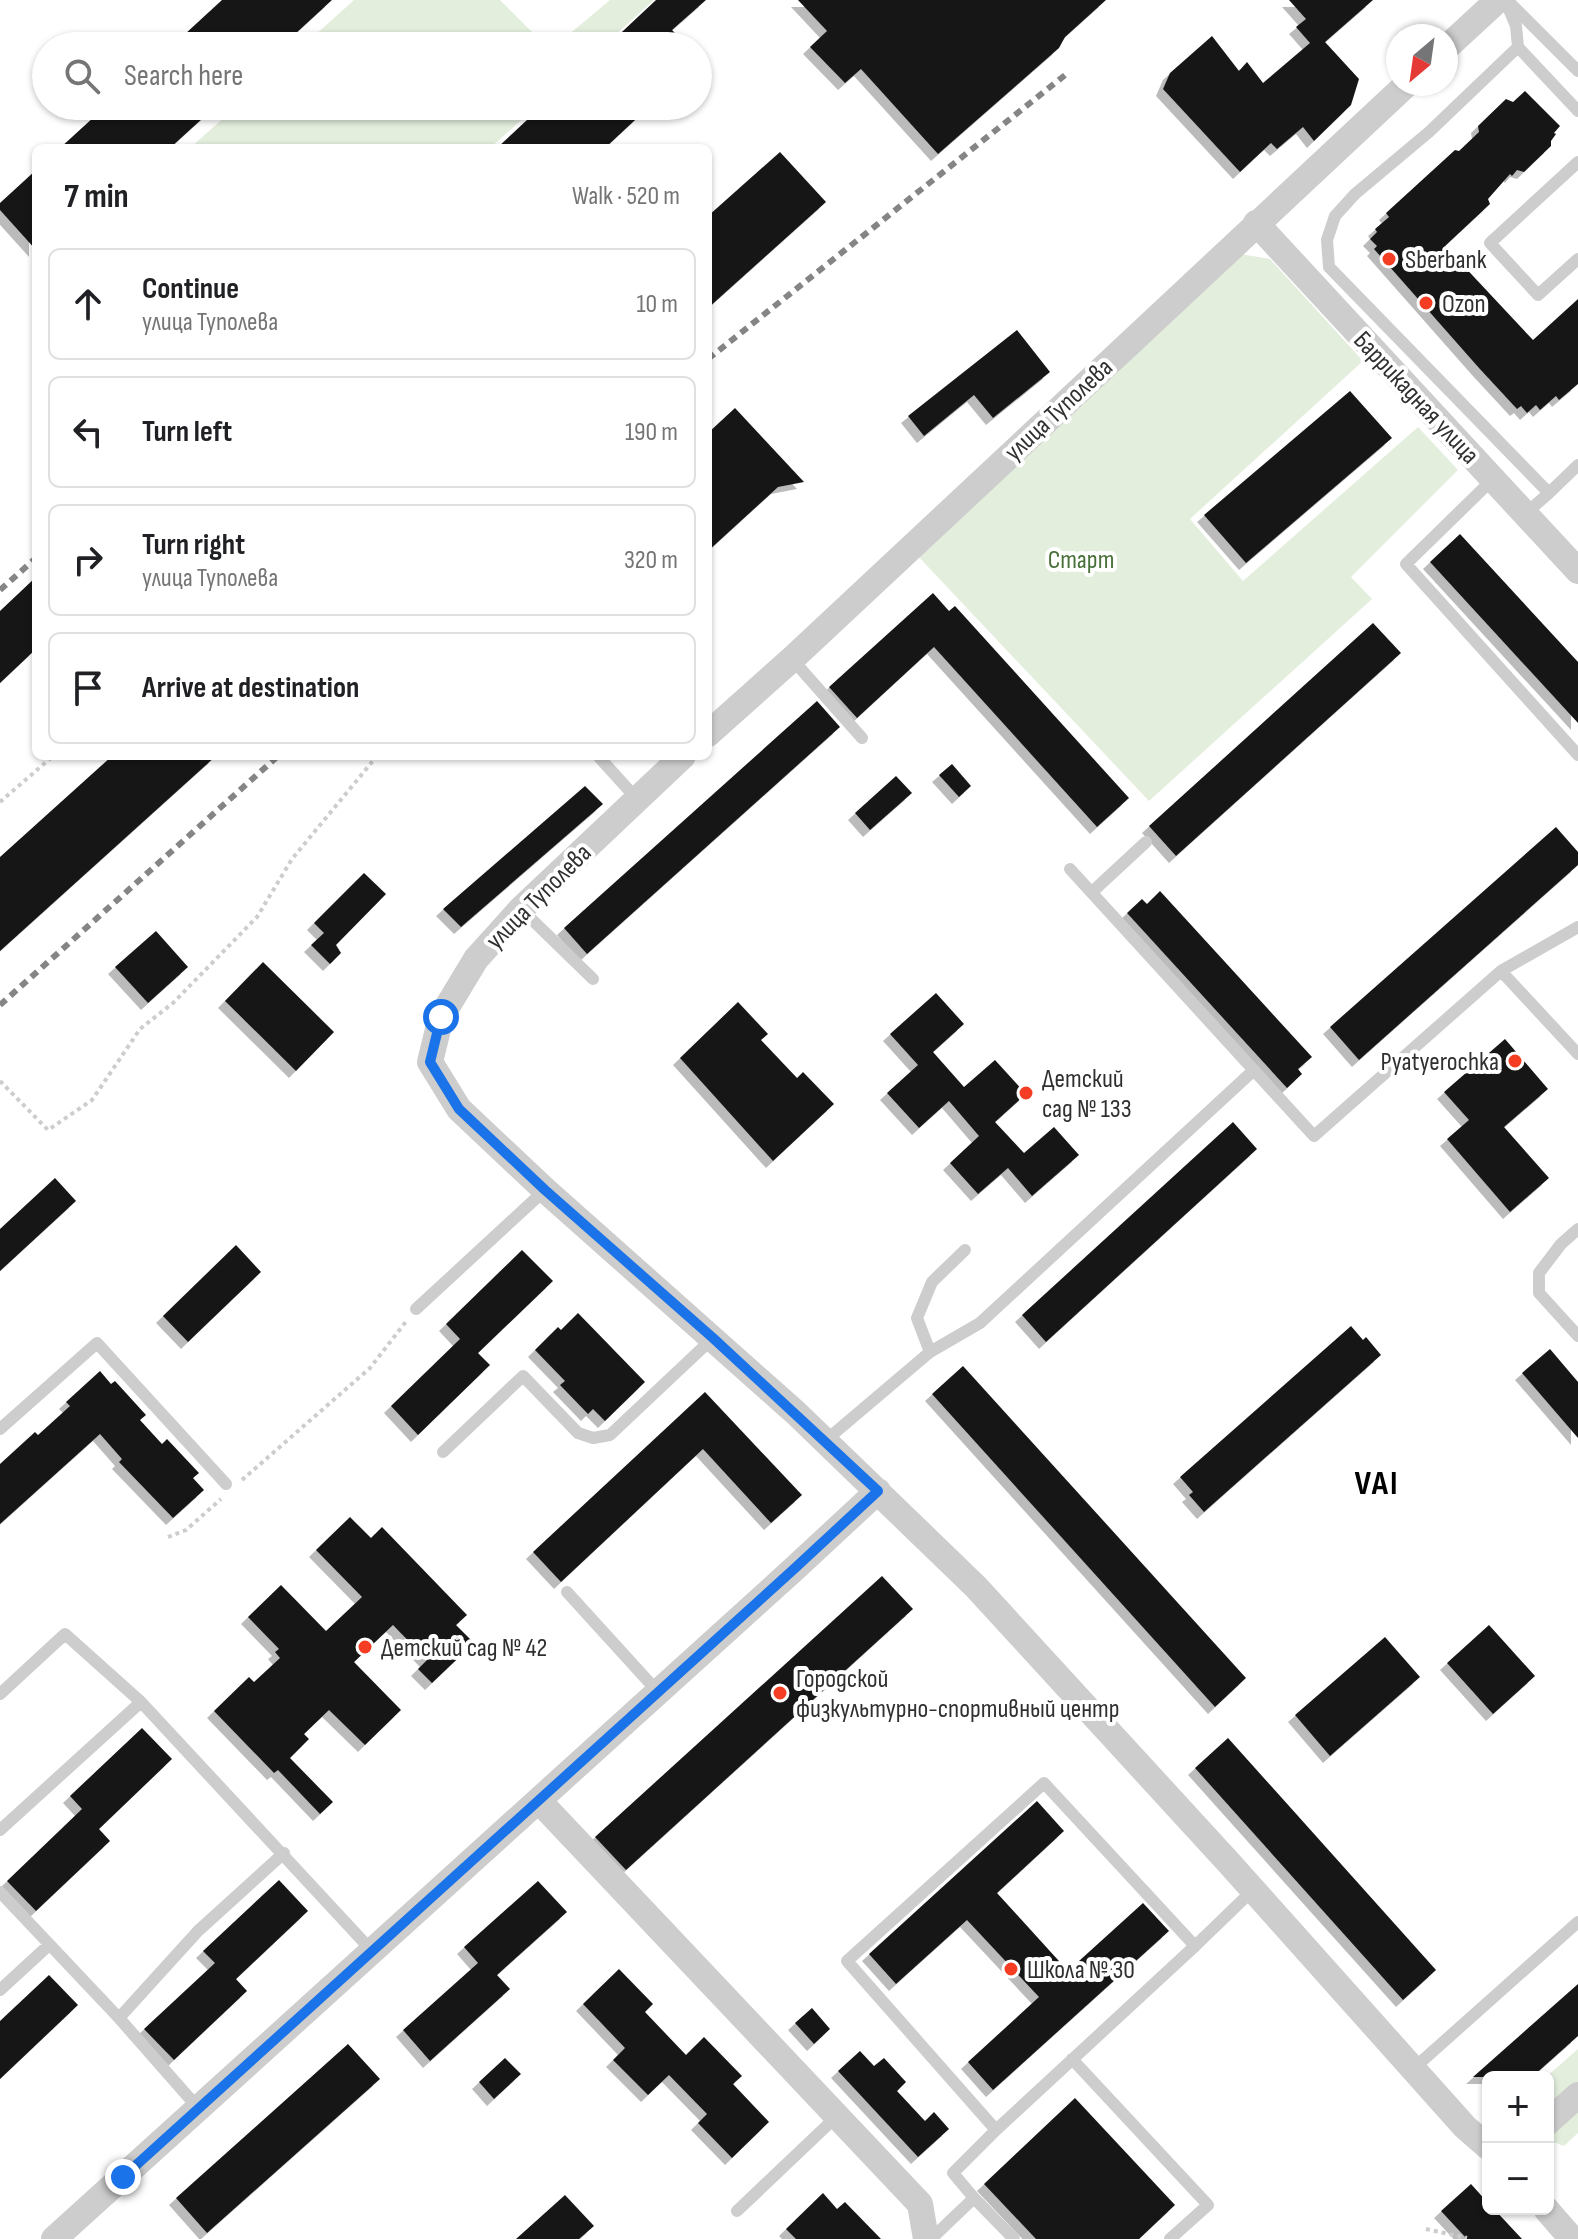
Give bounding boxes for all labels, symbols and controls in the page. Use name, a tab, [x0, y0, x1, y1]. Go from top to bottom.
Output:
north arrow	[1386, 24, 1458, 96]
search box	[32, 32, 712, 120]
icon: search	[60, 54, 104, 98]
text: Search here	[124, 58, 243, 94]
text: 7 min	[64, 176, 129, 217]
text: Walk · 520 m	[572, 181, 680, 212]
place label: Sberbank	[1405, 245, 1487, 276]
marker: Sberbank	[1380, 250, 1398, 268]
text: Continue	[142, 271, 239, 307]
icon: ahead	[66, 282, 110, 326]
text: 10 m	[636, 289, 678, 320]
place label: Ozon	[1442, 289, 1486, 320]
marker: Ozon	[1417, 294, 1435, 312]
text: улица Туполева	[142, 307, 278, 338]
street label: Баррикадная улица	[1347, 325, 1485, 471]
street label: улица Туполева	[999, 352, 1119, 468]
icon: left	[66, 410, 110, 454]
text: Turn left	[142, 414, 232, 450]
text: 190 m	[625, 417, 678, 448]
text: Turn right	[142, 527, 245, 563]
icon: right	[66, 538, 110, 582]
text: 320 m	[624, 545, 678, 576]
park label: Старт	[1048, 545, 1114, 576]
text: улица Туполева	[142, 563, 278, 594]
icon: arrive	[66, 666, 110, 710]
text: Arrive at destination	[142, 670, 359, 706]
street label: улица Туполева	[480, 838, 598, 956]
route start	[423, 999, 459, 1035]
place label: Pyatyerochka	[1380, 1047, 1499, 1078]
marker: Pyatyerochka	[1506, 1052, 1524, 1070]
place label: Детский сад № 133	[1042, 1064, 1132, 1125]
marker: Детский сад № 133	[1017, 1084, 1035, 1102]
district label: VAI	[1354, 1463, 1400, 1504]
place label: Детский сад № 42	[381, 1633, 547, 1664]
marker: Детский сад № 42	[356, 1638, 374, 1656]
place label: Городской физкультурно-спортивный центр	[796, 1664, 1120, 1725]
marker: Городской физкультурно-спортивный центр	[771, 1684, 789, 1702]
place label: Школа № 30	[1027, 1955, 1135, 1986]
marker: Школа № 30	[1002, 1960, 1020, 1978]
map controls	[1482, 2071, 1554, 2215]
button: +	[1482, 2071, 1554, 2143]
button: −	[1482, 2143, 1554, 2215]
route end	[105, 2159, 141, 2195]

